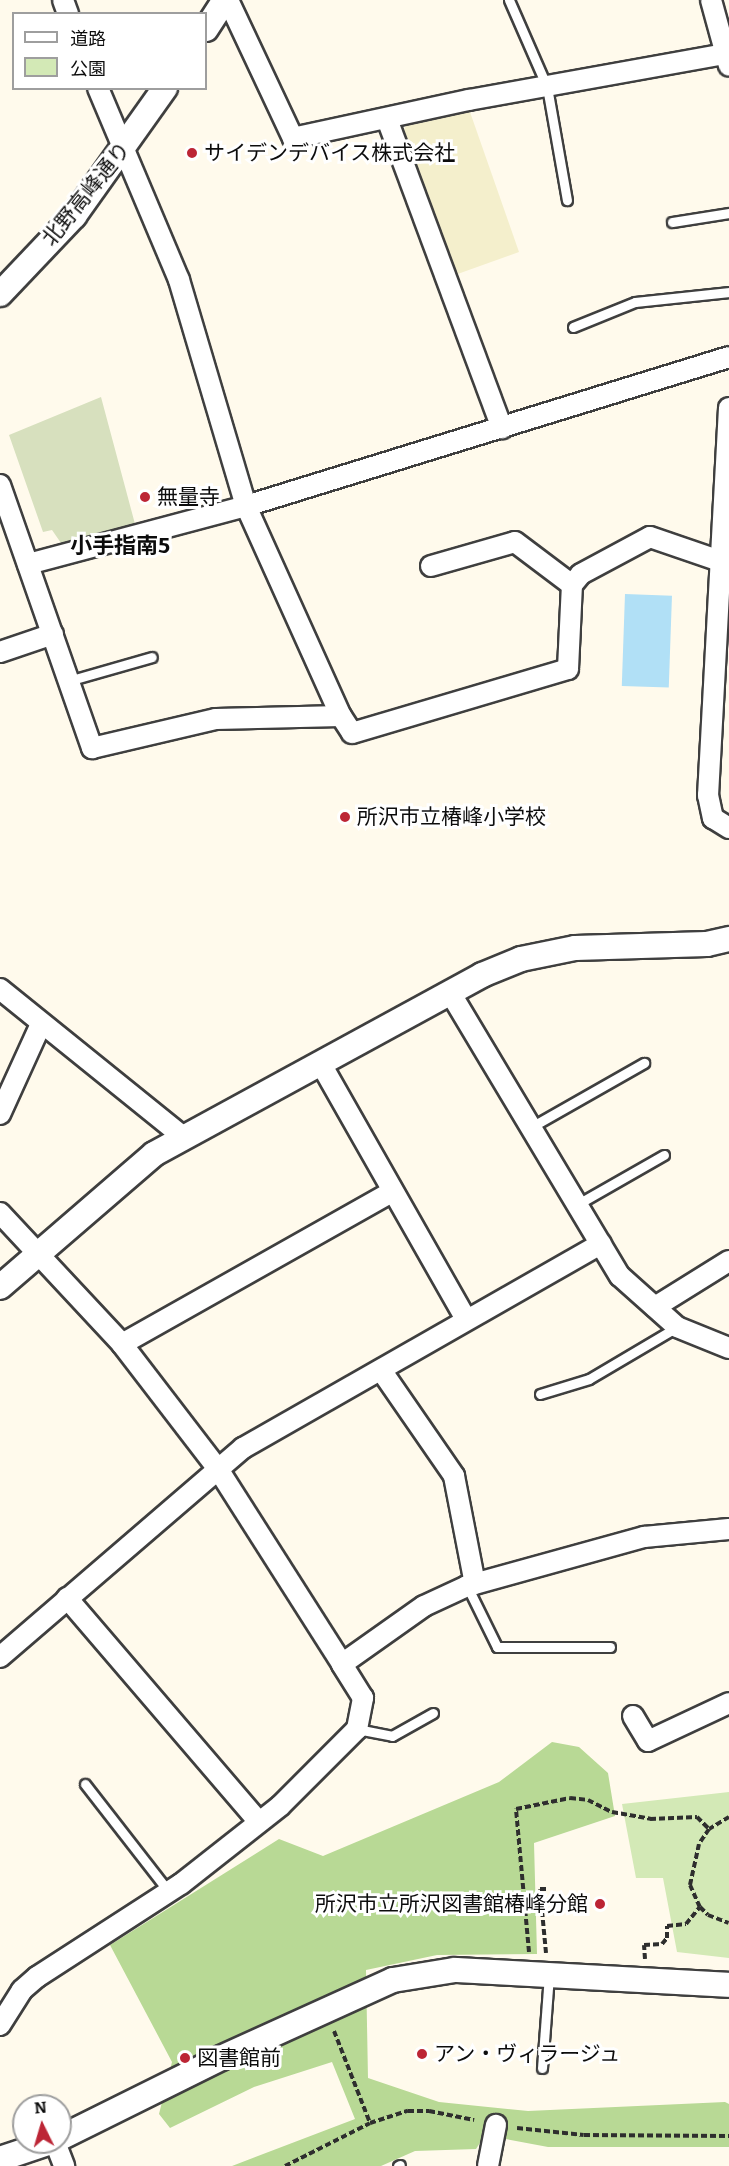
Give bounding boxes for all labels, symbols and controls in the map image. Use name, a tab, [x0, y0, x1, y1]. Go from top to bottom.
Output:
legend	[12, 12, 207, 90]
text: 道路	[70, 28, 106, 50]
text: 公園	[70, 58, 106, 80]
street label: 北野高峰通り	[37, 137, 135, 251]
place label: サイデンデバイス株式会社	[204, 140, 456, 166]
marker: サイデンデバイス株式会社	[185, 146, 199, 160]
place label: 無量寺	[157, 484, 220, 510]
marker: 無量寺	[138, 490, 152, 504]
district label: 小手指南5	[70, 533, 170, 559]
place label: 所沢市立椿峰小学校	[357, 804, 546, 830]
marker: 所沢市立椿峰小学校	[338, 810, 352, 824]
place label: 所沢市立所沢図書館椿峰分館	[315, 1891, 588, 1917]
marker: 所沢市立所沢図書館椿峰分館	[593, 1897, 607, 1911]
place label: アン・ヴィラージュ	[434, 2041, 623, 2067]
place label: 図書館前	[197, 2045, 281, 2071]
marker: アン・ヴィラージュ	[415, 2047, 429, 2061]
marker: 図書館前	[178, 2051, 192, 2065]
north arrow	[12, 2094, 72, 2154]
text: N	[34, 2098, 48, 2118]

